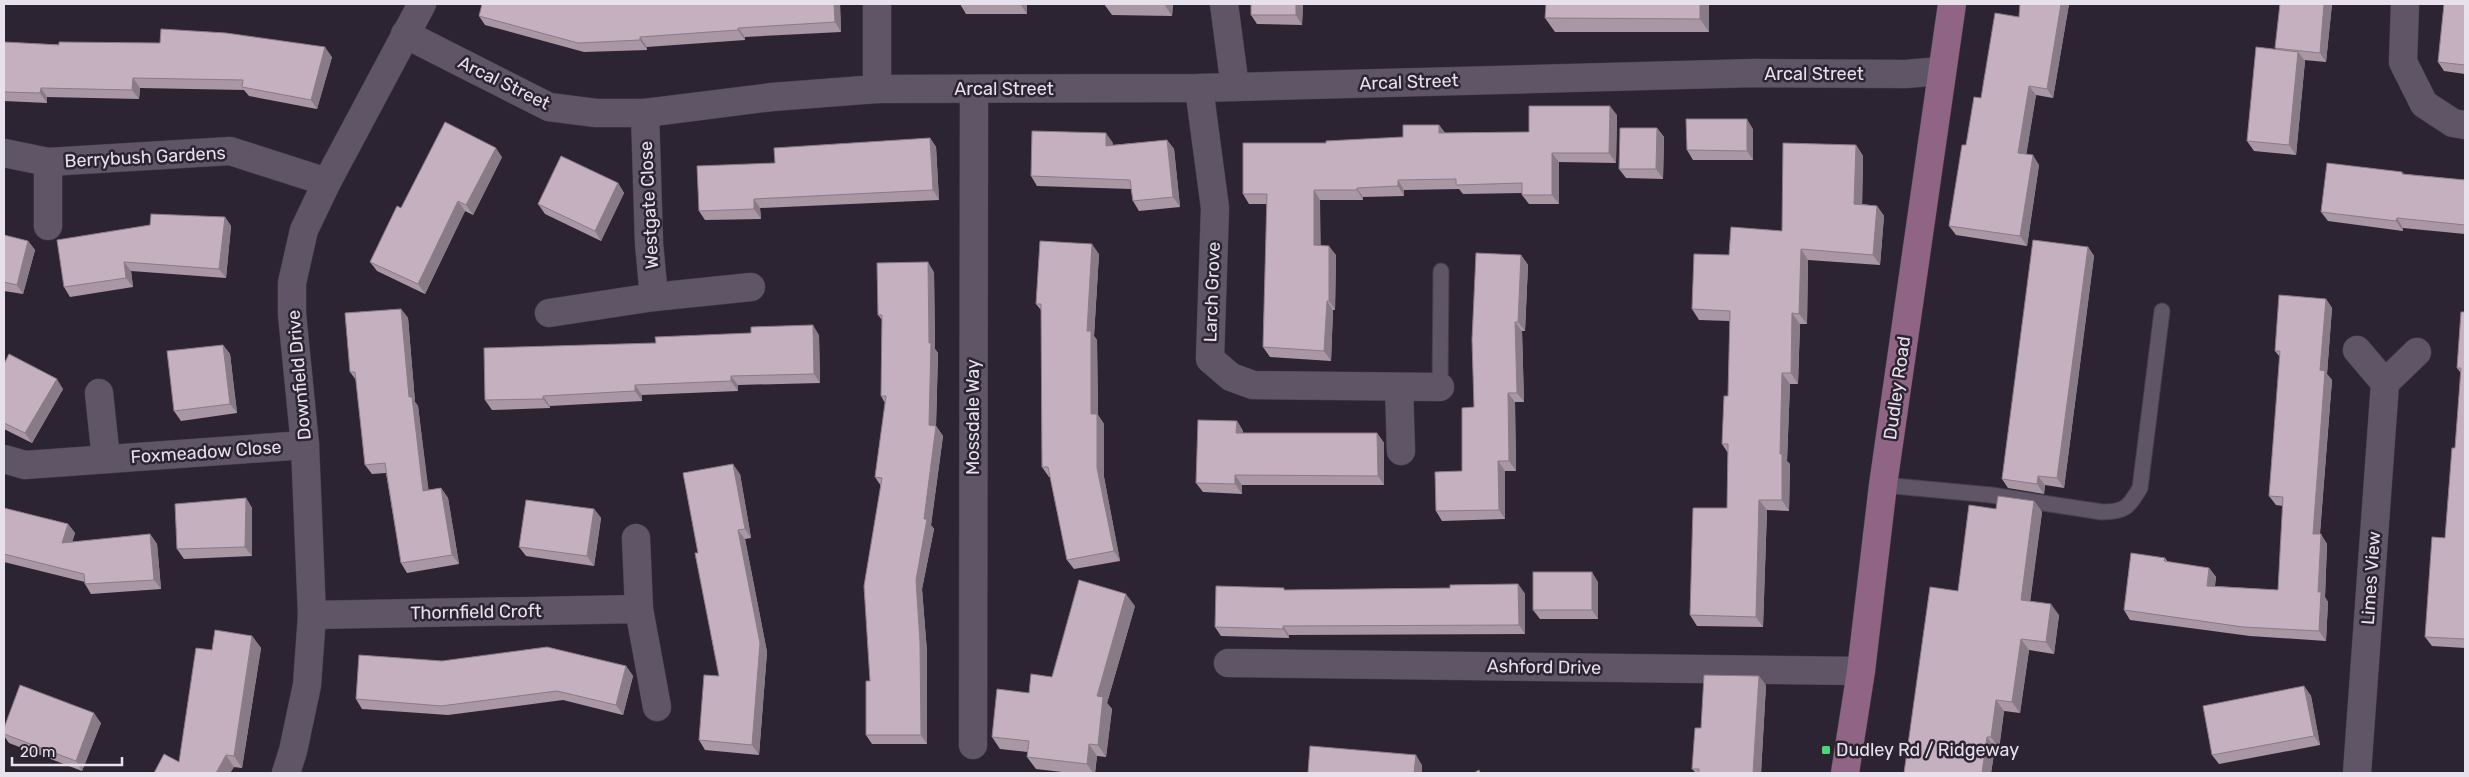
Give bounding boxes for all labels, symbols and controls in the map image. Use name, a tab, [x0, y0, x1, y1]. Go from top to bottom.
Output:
street label: Arcal Street	[454, 51, 554, 115]
street label: Arcal Street	[1764, 63, 1864, 85]
street label: Arcal Street	[1359, 69, 1459, 95]
street label: Arcal Street	[954, 78, 1054, 100]
street label: Westgate Close	[635, 140, 663, 270]
street label: Berrybush Gardens	[64, 142, 226, 172]
street label: Larch Grove	[1199, 241, 1225, 343]
street label: Downfield Drive	[282, 309, 316, 441]
street label: Dudley Road	[1879, 335, 1915, 441]
street label: Mossdale Way	[962, 359, 984, 475]
street label: Foxmeadow Close	[130, 436, 282, 468]
street label: Limes View	[2357, 530, 2385, 626]
street label: Thornfield Croft	[410, 600, 542, 624]
street label: Ashford Drive	[1487, 655, 1601, 679]
scale bar	[12, 734, 122, 766]
place label: Dudley Rd / Ridgeway	[1836, 739, 2019, 761]
text: 20 m	[20, 743, 55, 761]
marker: Dudley Rd / Ridgeway	[1820, 744, 1832, 756]

